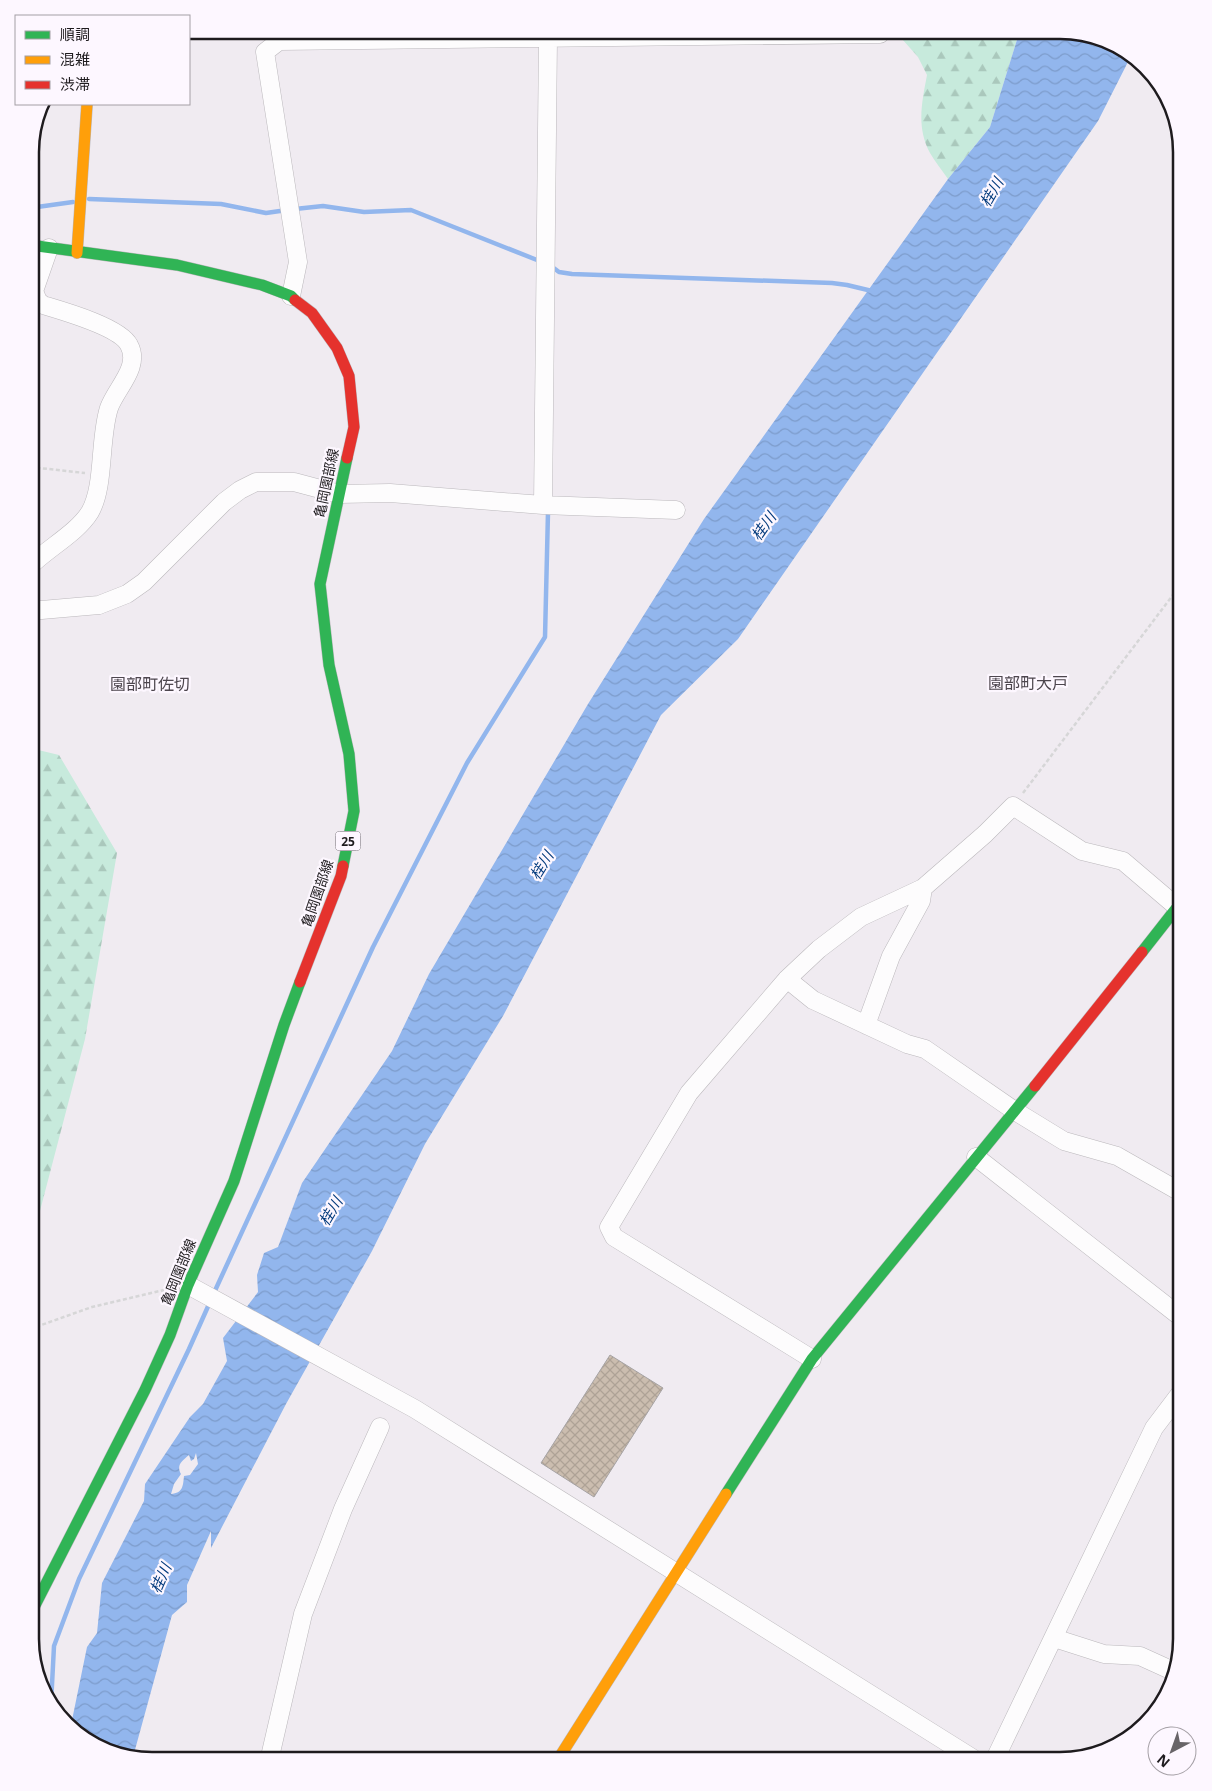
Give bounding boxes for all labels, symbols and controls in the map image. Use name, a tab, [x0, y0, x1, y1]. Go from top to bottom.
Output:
legend	[15, 15, 190, 105]
text: 順調	[60, 24, 90, 44]
text: 混雑	[60, 49, 90, 69]
text: 渋滞	[60, 74, 90, 94]
water label: 桂川	[975, 172, 1008, 210]
street label: 亀岡園部線	[309, 447, 343, 519]
water label: 桂川	[746, 506, 781, 544]
district label: 園部町大戸	[988, 672, 1068, 694]
district label: 園部町佐切	[110, 673, 190, 695]
road number: 25	[336, 831, 360, 850]
water label: 桂川	[525, 845, 558, 883]
street label: 亀岡園部線	[297, 857, 337, 929]
water label: 桂川	[314, 1191, 347, 1229]
street label: 亀岡園部線	[156, 1236, 200, 1308]
water label: 桂川	[145, 1558, 176, 1596]
north arrow	[1147, 1726, 1197, 1776]
text: N	[1153, 1750, 1174, 1772]

